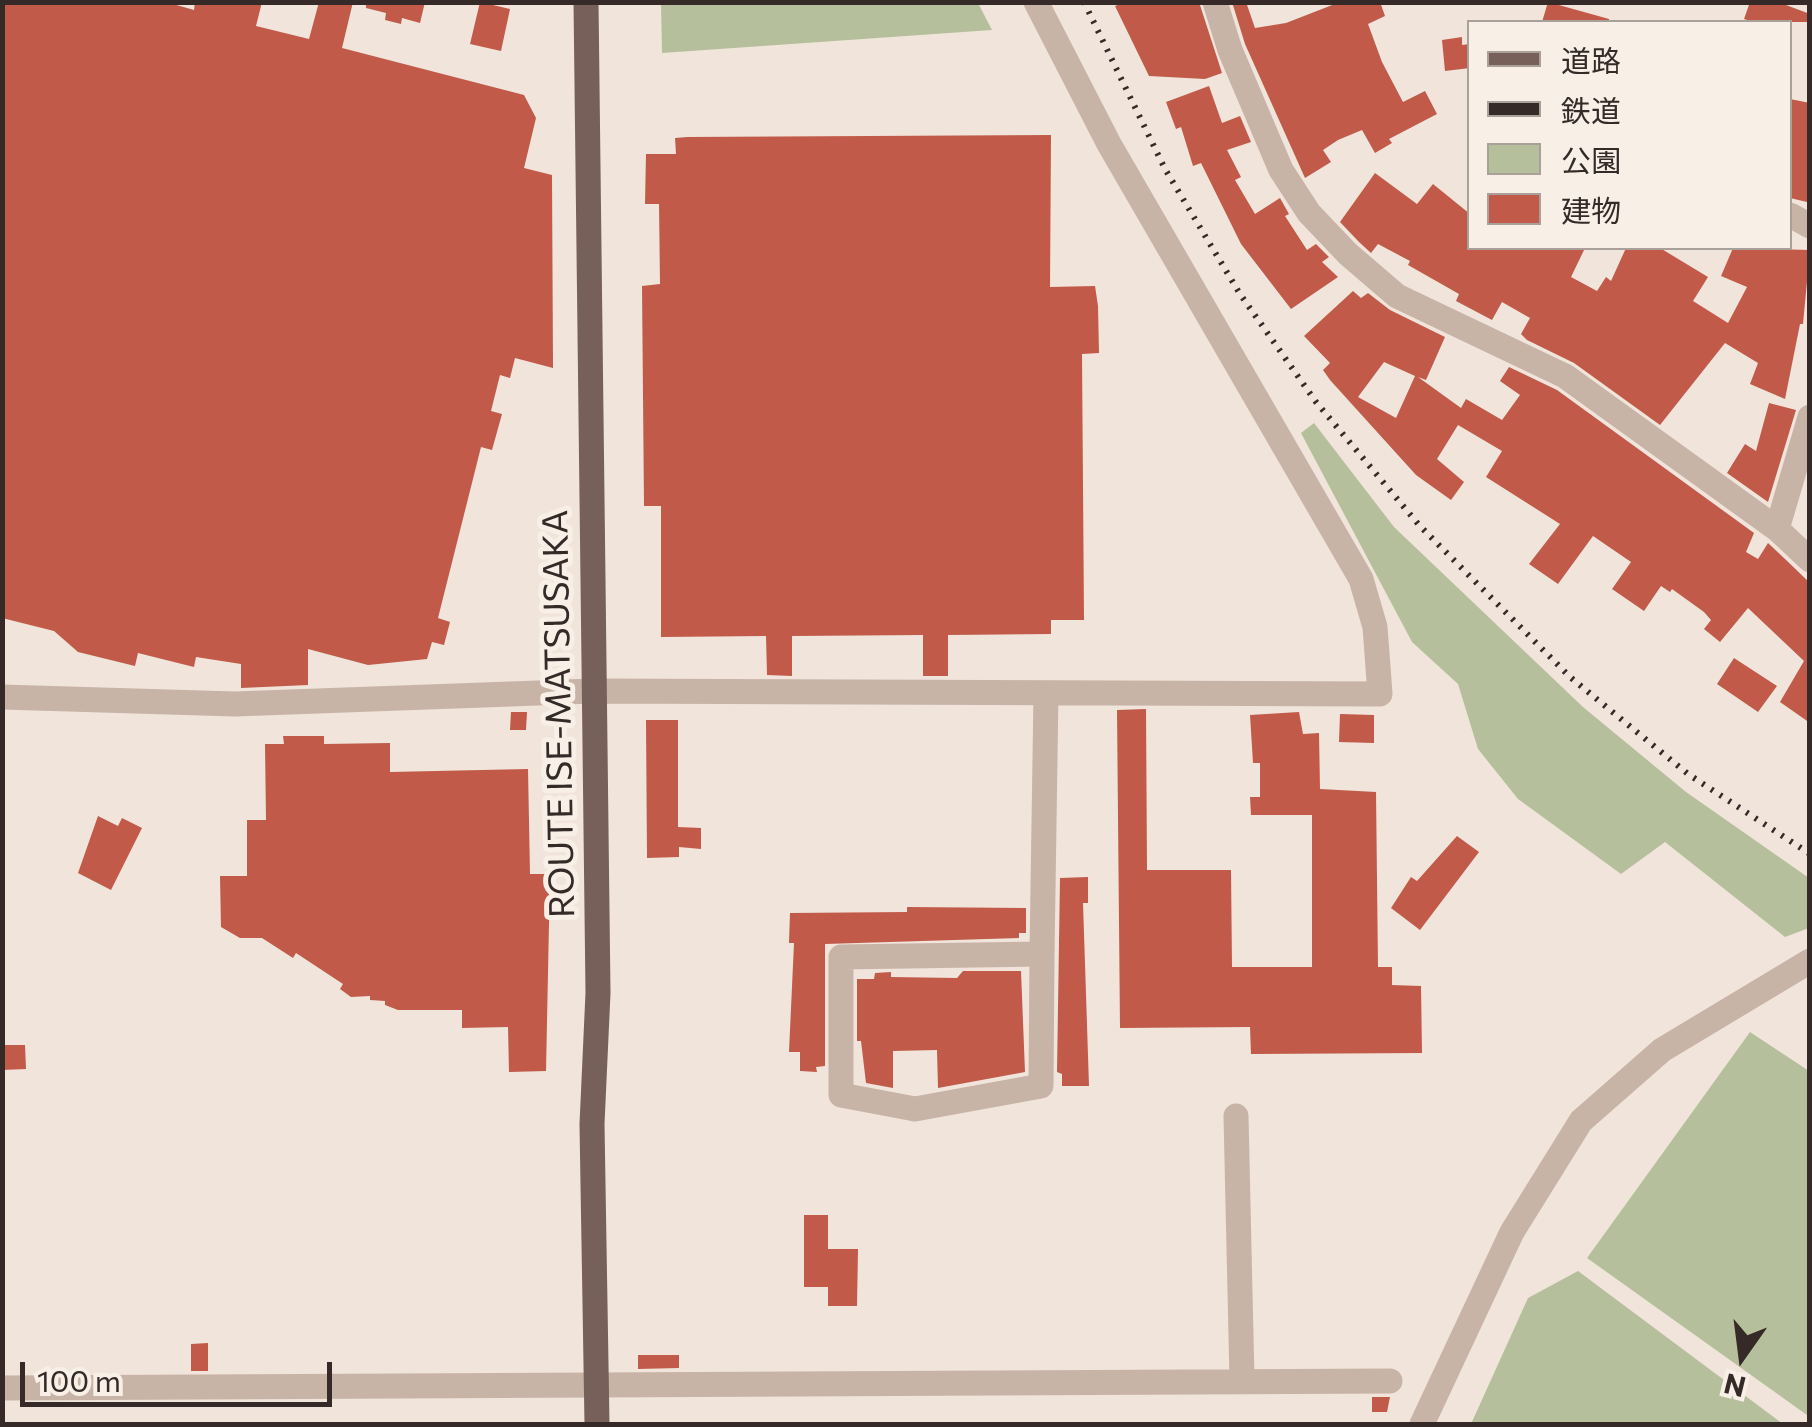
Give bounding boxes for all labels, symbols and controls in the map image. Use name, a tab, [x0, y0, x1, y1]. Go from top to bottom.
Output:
legend	[1467, 20, 1792, 250]
text: 道路	[1561, 41, 1621, 78]
text: 鉄道	[1561, 91, 1621, 128]
text: 公園	[1561, 141, 1621, 178]
text: 建物	[1561, 191, 1621, 228]
street label: ROUTE ISE-MATSUSAKA	[534, 510, 584, 918]
north arrow	[1692, 1307, 1792, 1407]
scale bar	[25, 1342, 338, 1404]
text: 100 m	[37, 1361, 121, 1398]
text: N	[1720, 1367, 1749, 1405]

